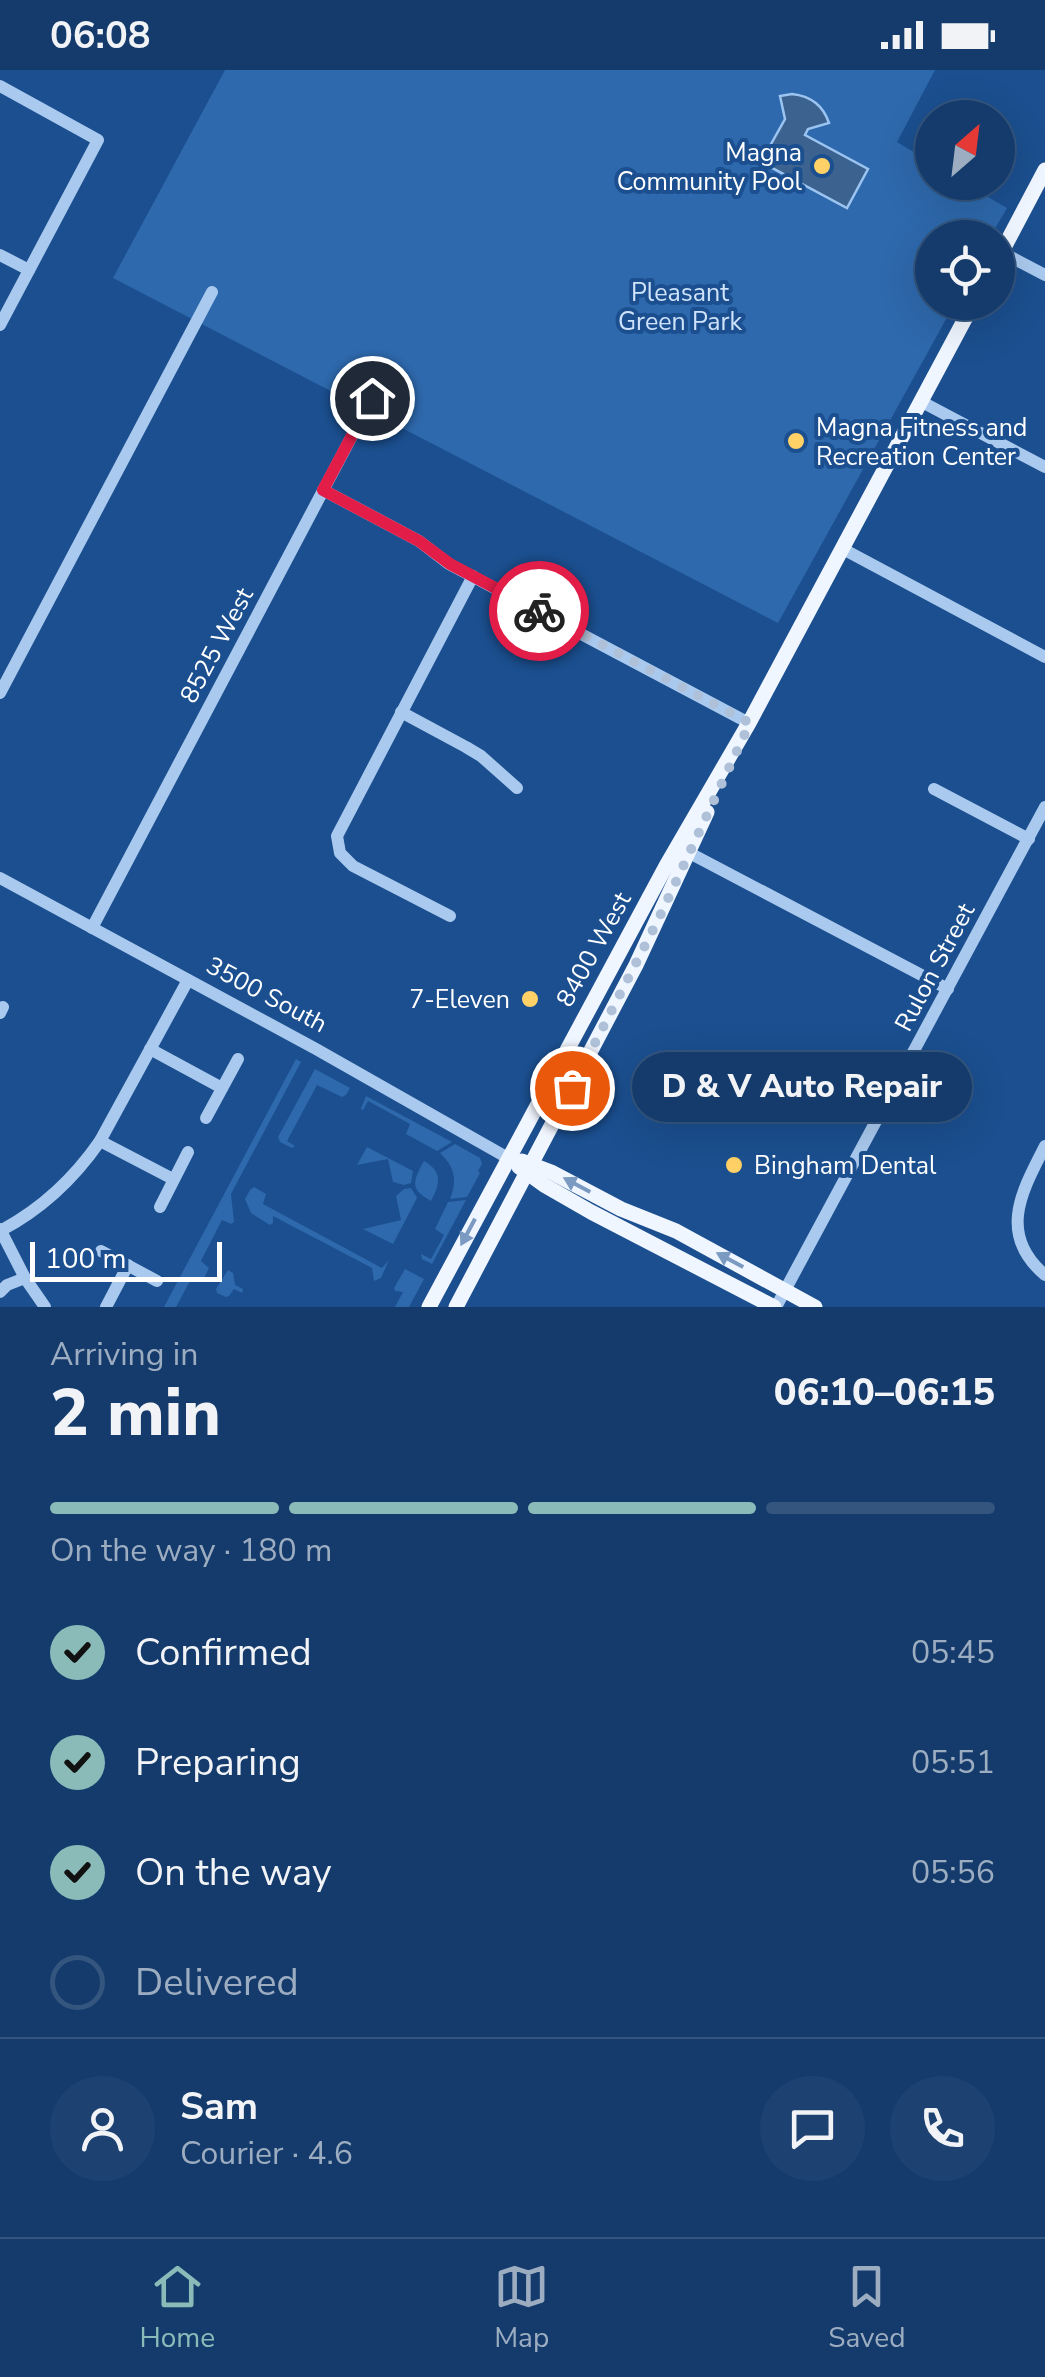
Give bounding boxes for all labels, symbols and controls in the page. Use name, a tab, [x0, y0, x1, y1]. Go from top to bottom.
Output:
text: 06:08	[50, 10, 151, 61]
north arrow	[915, 100, 1015, 200]
map controls	[915, 100, 1015, 320]
place label: Magna Community Pool	[617, 136, 803, 199]
marker: Magna Community Pool	[811, 155, 833, 177]
button: locate	[915, 220, 1015, 320]
park label: Pleasant Green Park	[618, 276, 743, 339]
pin	[330, 356, 415, 441]
icon: home	[345, 371, 400, 426]
place label: Magna Fitness and Recreation Center	[816, 411, 1027, 474]
marker: Magna Fitness and Recreation Center	[785, 430, 807, 452]
courier	[489, 561, 589, 661]
street label: 8525 West	[172, 581, 262, 709]
icon: bike	[512, 584, 567, 639]
street label: 8400 West	[548, 886, 640, 1013]
street label: Rulon Street	[887, 897, 983, 1038]
street label: 3500 South	[200, 949, 333, 1041]
place label: 7-Eleven	[409, 983, 510, 1017]
marker: 7-Eleven	[519, 988, 541, 1010]
pin	[530, 1046, 615, 1131]
callout: D & V Auto Repair	[632, 1053, 972, 1123]
icon: bag	[545, 1061, 600, 1116]
text: D & V Auto Repair	[662, 1065, 942, 1108]
place label: Bingham Dental	[754, 1149, 937, 1183]
marker: Bingham Dental	[723, 1154, 745, 1176]
one-way arrow	[562, 1177, 591, 1194]
one-way arrow	[460, 1218, 477, 1247]
scale bar	[30, 1237, 222, 1282]
text: 100 m	[45, 1240, 127, 1278]
one-way arrow	[715, 1252, 744, 1269]
text: Arriving in	[50, 1333, 198, 1376]
text: 06:10–06:15	[774, 1367, 995, 1418]
text: 2 min	[50, 1369, 221, 1458]
text: On the way · 180 m	[50, 1529, 332, 1572]
icon: check	[50, 1625, 105, 1680]
text: Confirmed	[135, 1627, 312, 1678]
text: 05:45	[911, 1631, 995, 1674]
icon: check	[50, 1735, 105, 1790]
text: Preparing	[135, 1737, 301, 1788]
text: 05:51	[911, 1741, 995, 1784]
icon: check	[50, 1845, 105, 1900]
text: On the way	[135, 1847, 331, 1898]
text: 05:56	[911, 1851, 995, 1894]
text: Delivered	[135, 1957, 299, 2008]
button: person	[50, 2076, 155, 2181]
button: chat	[760, 2076, 865, 2181]
button: phone	[890, 2076, 995, 2181]
text: Sam	[180, 2081, 258, 2132]
text: Courier · 4.6	[180, 2132, 353, 2175]
tab: Home	[139, 2259, 215, 2357]
tab: Map	[494, 2259, 549, 2357]
tab: Saved	[828, 2259, 906, 2357]

